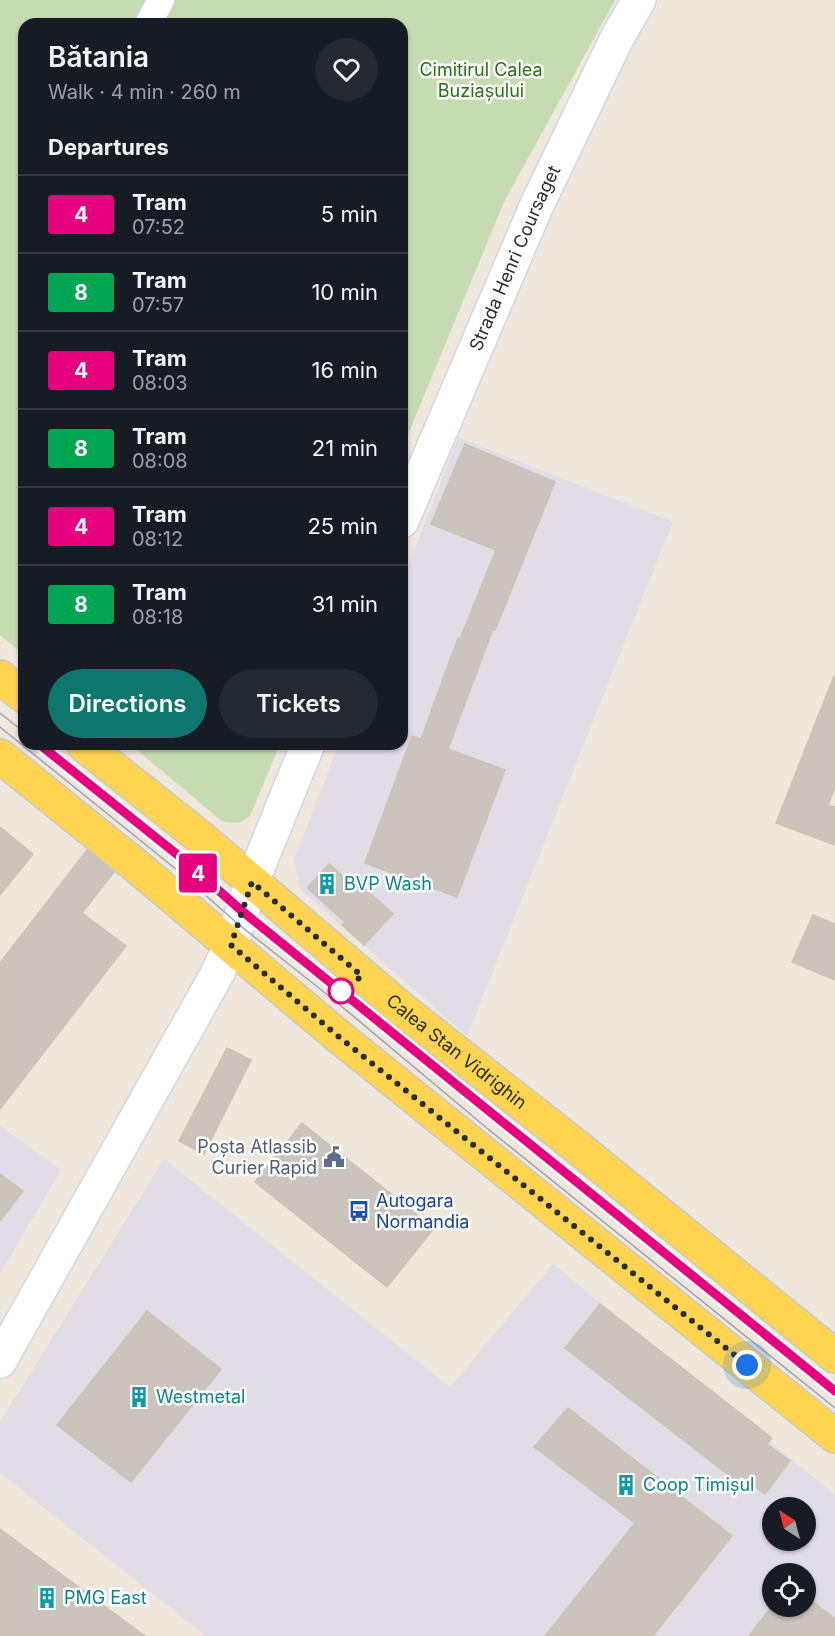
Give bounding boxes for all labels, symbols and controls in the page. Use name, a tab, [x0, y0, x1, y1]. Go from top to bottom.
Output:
button: heart	[315, 38, 378, 101]
text: Bătania	[48, 40, 149, 74]
park label: Cimitirul Calea Buziașului	[419, 59, 543, 102]
text: Walk · 4 min · 260 m	[48, 80, 241, 104]
text: Departures	[48, 134, 169, 160]
street label: Strada Henri Coursaget	[465, 162, 564, 354]
text: Tram	[132, 189, 187, 215]
text: 5 min	[321, 201, 378, 227]
text: 4	[74, 202, 88, 227]
text: 07:52	[132, 215, 185, 239]
text: Tram	[132, 267, 187, 293]
text: 10 min	[311, 279, 378, 305]
text: 8	[74, 280, 88, 305]
text: 07:57	[132, 293, 184, 317]
text: Tram	[132, 345, 187, 371]
text: 16 min	[312, 357, 378, 383]
text: 4	[74, 358, 88, 383]
text: 08:03	[132, 371, 188, 395]
text: Tram	[132, 423, 187, 449]
text: 21 min	[312, 435, 378, 461]
text: 8	[74, 436, 88, 461]
text: 08:08	[132, 449, 188, 473]
text: Tram	[132, 501, 187, 527]
text: 25 min	[307, 513, 378, 539]
text: 4	[74, 514, 88, 539]
text: 08:12	[132, 527, 183, 551]
text: Tram	[132, 579, 187, 605]
text: 31 min	[312, 591, 378, 617]
text: 8	[74, 592, 88, 617]
text: 08:18	[132, 605, 183, 629]
button: Directions	[48, 669, 207, 738]
button: Tickets	[219, 669, 378, 738]
line badge: 4	[178, 854, 218, 892]
text: 4	[191, 861, 205, 886]
building icon: BVP Wash	[315, 872, 339, 896]
place label: BVP Wash	[344, 873, 432, 894]
unlabelled marker	[328, 978, 354, 1004]
street label: Calea Stan Vidrighin	[382, 990, 531, 1113]
place label: Poșta Atlassib Curier Rapid	[197, 1136, 317, 1178]
public building icon: Poșta Atlassib Curier Rapid	[322, 1145, 346, 1169]
place label: Autogara Normandia	[376, 1190, 469, 1232]
bus stop icon: Autogara Normandia	[347, 1199, 371, 1223]
your location	[732, 1350, 762, 1380]
building icon: Westmetal	[127, 1385, 151, 1409]
place label: Westmetal	[156, 1386, 245, 1407]
building icon: Coop Timișul	[614, 1473, 638, 1497]
place label: Coop Timișul	[643, 1474, 754, 1496]
north arrow	[762, 1497, 816, 1551]
map controls	[762, 1497, 816, 1617]
button: locate	[762, 1563, 816, 1617]
building icon: PMG East	[35, 1586, 59, 1610]
place label: PMG East	[64, 1587, 147, 1608]

